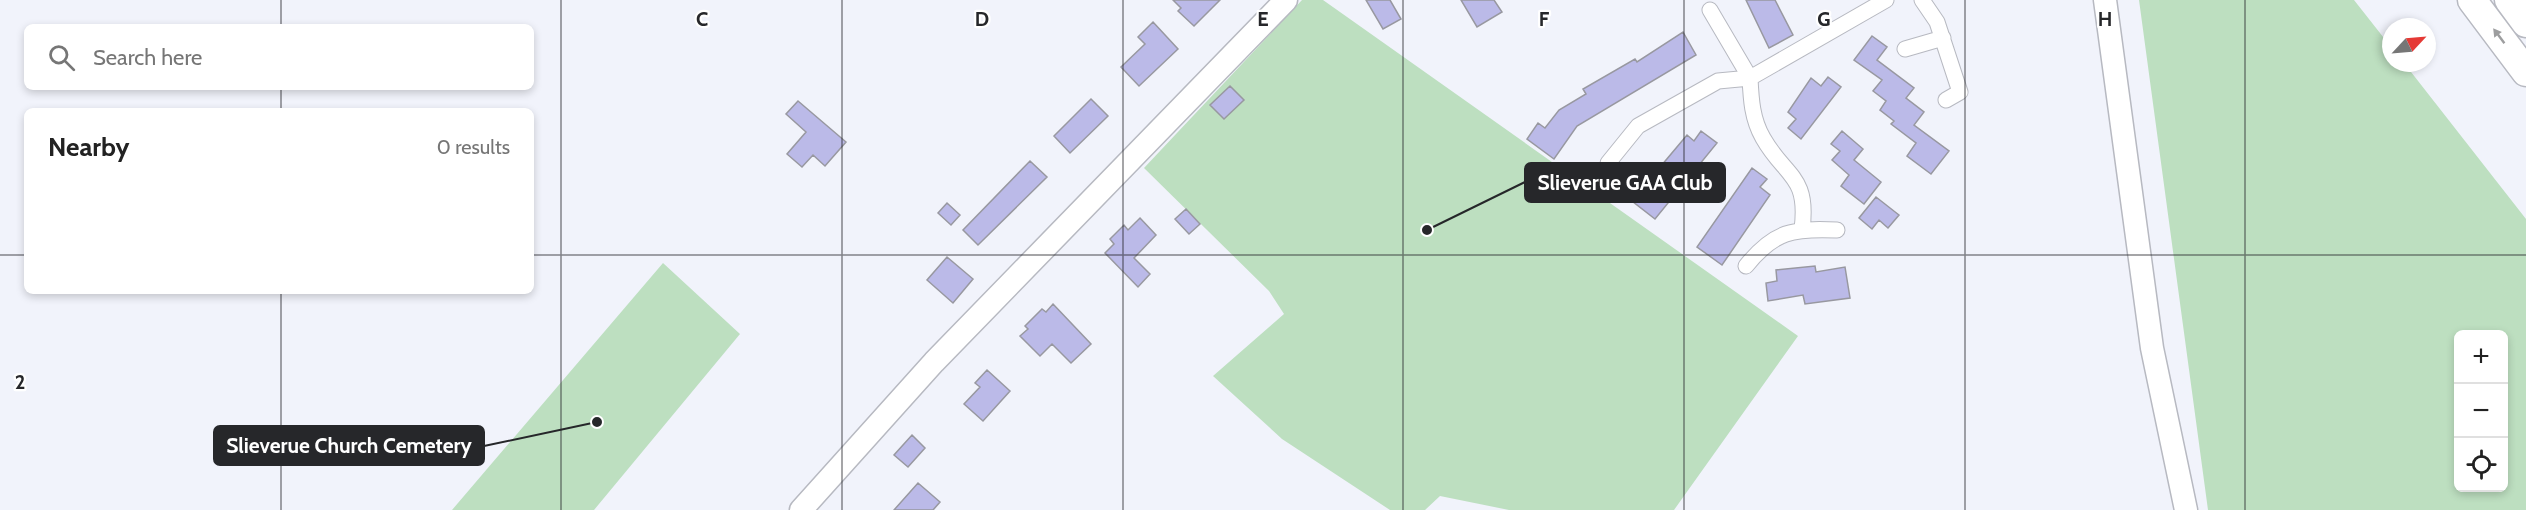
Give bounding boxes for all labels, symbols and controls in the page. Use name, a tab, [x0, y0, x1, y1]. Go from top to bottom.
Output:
text: C	[696, 7, 708, 31]
text: D	[975, 7, 989, 31]
text: E	[1257, 7, 1269, 31]
text: F	[1539, 7, 1550, 31]
text: G	[1817, 7, 1831, 31]
text: H	[2098, 7, 2112, 31]
north arrow	[2382, 18, 2436, 72]
search box	[24, 24, 534, 90]
one-way arrow	[2493, 28, 2505, 44]
icon: search	[45, 41, 78, 74]
text: Search here	[93, 44, 202, 71]
text: Nearby	[48, 131, 129, 163]
text: 0 results	[437, 135, 510, 159]
callout: Slieverue GAA Club	[1525, 163, 1725, 202]
text: Slieverue GAA Club	[1537, 170, 1713, 195]
map controls	[2454, 330, 2508, 492]
button: +	[2454, 330, 2508, 384]
text: 2	[15, 370, 25, 394]
button: −	[2454, 384, 2508, 438]
callout: Slieverue Church Cemetery	[214, 426, 484, 465]
text: Slieverue Church Cemetery	[226, 433, 473, 458]
button: locate	[2454, 438, 2508, 492]

